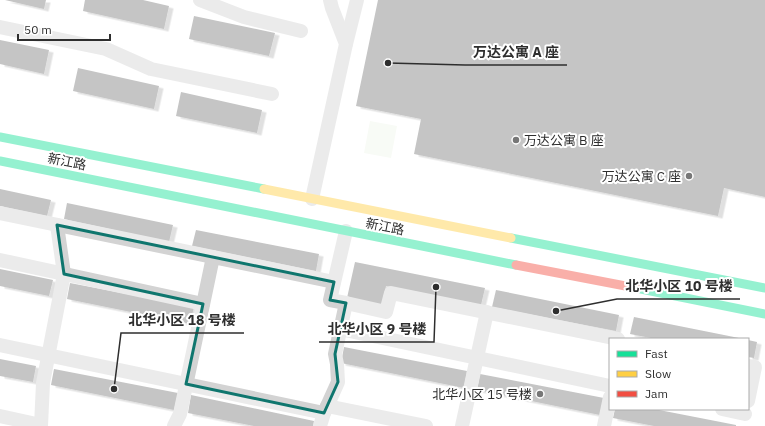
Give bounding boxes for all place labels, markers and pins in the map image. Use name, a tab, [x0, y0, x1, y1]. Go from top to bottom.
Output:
callout: 万达公寓 A 座	[465, 39, 567, 65]
place label: 万达公寓 B 座	[524, 132, 604, 149]
marker: 万达公寓 B 座	[511, 135, 521, 145]
place label: 万达公寓 C 座	[602, 168, 681, 185]
marker: 万达公寓 C 座	[684, 171, 694, 181]
callout: 北华小区 10 号楼	[617, 273, 740, 299]
callout: 北华小区 18 号楼	[121, 307, 244, 333]
callout: 北华小区 9 号楼	[319, 316, 434, 342]
place label: 北华小区 15 号楼	[432, 386, 532, 403]
marker: 北华小区 15 号楼	[535, 389, 545, 399]

